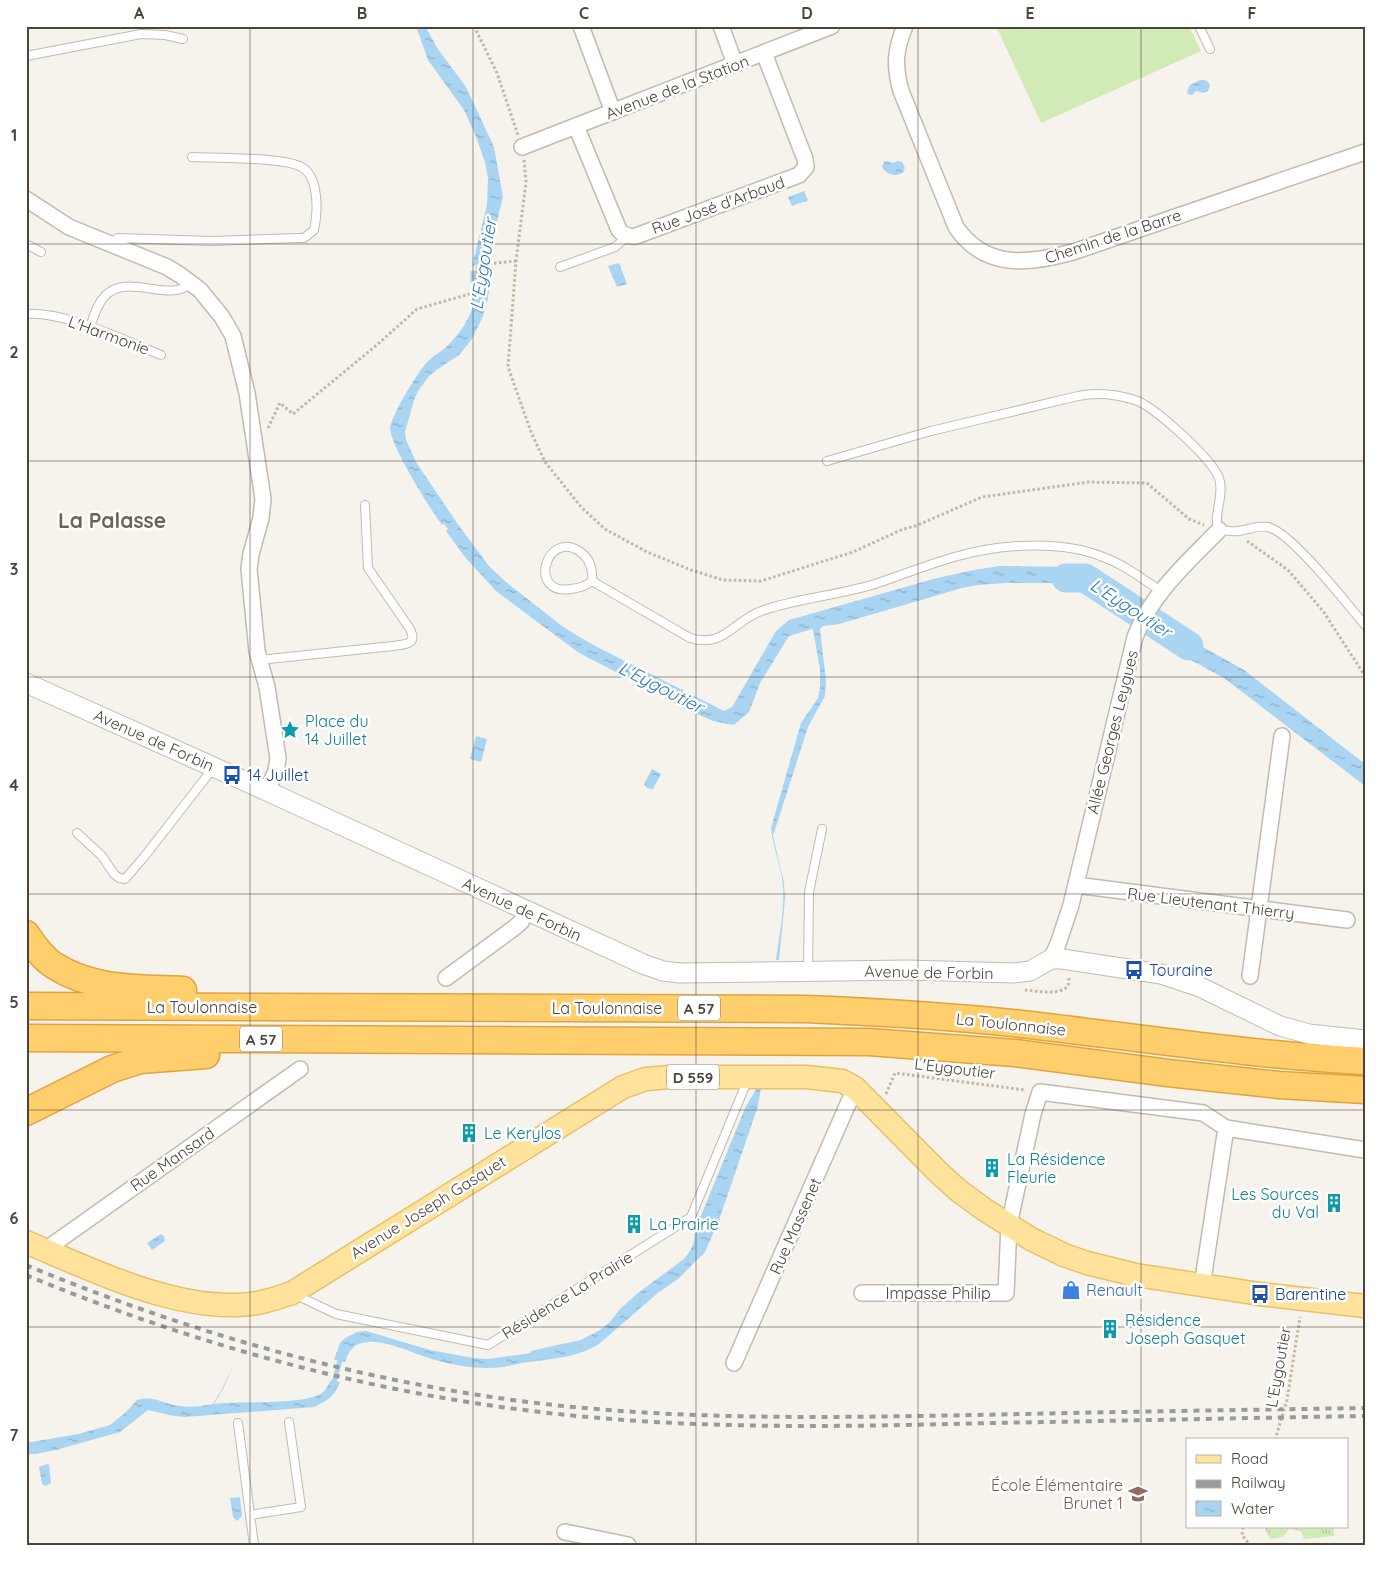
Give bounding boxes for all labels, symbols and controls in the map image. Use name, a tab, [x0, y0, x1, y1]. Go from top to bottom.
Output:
text: A	[134, 3, 145, 23]
text: B	[357, 3, 367, 23]
text: C	[579, 3, 589, 23]
text: D	[801, 3, 813, 23]
text: E	[1025, 3, 1035, 23]
text: F	[1248, 3, 1257, 23]
street label: Avenue de la Station	[603, 50, 751, 124]
text: 1	[11, 125, 17, 145]
street label: Rue José d'Arbaud	[649, 172, 787, 238]
street label: Chemin de la Barre	[1042, 205, 1184, 267]
water label: L'Eygoutier	[464, 215, 502, 311]
street label: L'Harmonie	[66, 311, 152, 359]
text: 2	[9, 342, 19, 362]
district label: La Palasse	[58, 507, 166, 533]
text: 3	[10, 559, 18, 579]
water label: L'Eygoutier	[1086, 573, 1178, 644]
street label: Allée Georges Leygues	[1082, 648, 1142, 816]
water label: L'Eygoutier	[615, 656, 709, 719]
street label: Avenue de Forbin	[91, 705, 217, 775]
place label: Place du 14 Juillet	[305, 711, 369, 749]
place icon: Place du 14 Juillet	[279, 719, 301, 741]
bus stop icon: 14 Juillet	[221, 764, 243, 786]
place label: 14 Juillet	[247, 765, 309, 785]
text: 4	[9, 775, 19, 795]
street label: Avenue de Forbin	[459, 873, 585, 945]
street label: Rue Lieutenant Thierry	[1126, 883, 1296, 923]
bus stop icon: Touraine	[1123, 959, 1145, 981]
place label: Touraine	[1149, 960, 1213, 980]
street label: Avenue de Forbin	[864, 961, 994, 983]
text: 5	[9, 992, 19, 1012]
road number: A 57	[678, 996, 720, 1020]
street label: La Toulonnaise	[147, 997, 257, 1017]
street label: La Toulonnaise	[552, 998, 662, 1018]
street label: La Toulonnaise	[955, 1008, 1067, 1040]
road number: A 57	[240, 1026, 282, 1052]
street label: L'Eygoutier	[913, 1053, 997, 1083]
road number: D 559	[667, 1064, 719, 1090]
building icon: Le Kerylos	[458, 1122, 480, 1144]
street label: Rue Mansard	[126, 1123, 218, 1195]
place label: Le Kerylos	[484, 1123, 561, 1143]
place label: La Résidence Fleurie	[1007, 1149, 1106, 1187]
street label: Avenue Joseph Gasquet	[347, 1151, 509, 1263]
building icon: La Résidence Fleurie	[981, 1157, 1003, 1179]
street label: Rue Massenet	[765, 1175, 825, 1277]
place label: Les Sources du Val	[1231, 1184, 1319, 1222]
building icon: Les Sources du Val	[1323, 1192, 1345, 1214]
text: 6	[10, 1208, 19, 1228]
building icon: La Prairie	[623, 1213, 645, 1235]
place label: La Prairie	[649, 1214, 719, 1234]
street label: Résidence La Prairie	[498, 1247, 636, 1343]
shop icon: Renault	[1060, 1279, 1082, 1301]
place label: Renault	[1086, 1280, 1143, 1300]
street label: Impasse Philip	[885, 1283, 991, 1303]
bus stop icon: Barentine	[1249, 1283, 1271, 1305]
place label: Barentine	[1275, 1284, 1346, 1304]
place label: Résidence Joseph Gasquet	[1125, 1310, 1245, 1348]
building icon: Résidence Joseph Gasquet	[1099, 1318, 1121, 1340]
street label: L'Eygoutier	[1261, 1325, 1295, 1409]
text: 7	[10, 1425, 19, 1445]
legend	[1186, 1438, 1348, 1528]
text: Road	[1231, 1449, 1268, 1468]
text: Railway	[1231, 1473, 1286, 1492]
place label: École Élémentaire Brunet 1	[991, 1475, 1123, 1513]
school or university icon: École Élémentaire Brunet 1	[1127, 1483, 1149, 1505]
text: Water	[1231, 1499, 1274, 1518]

